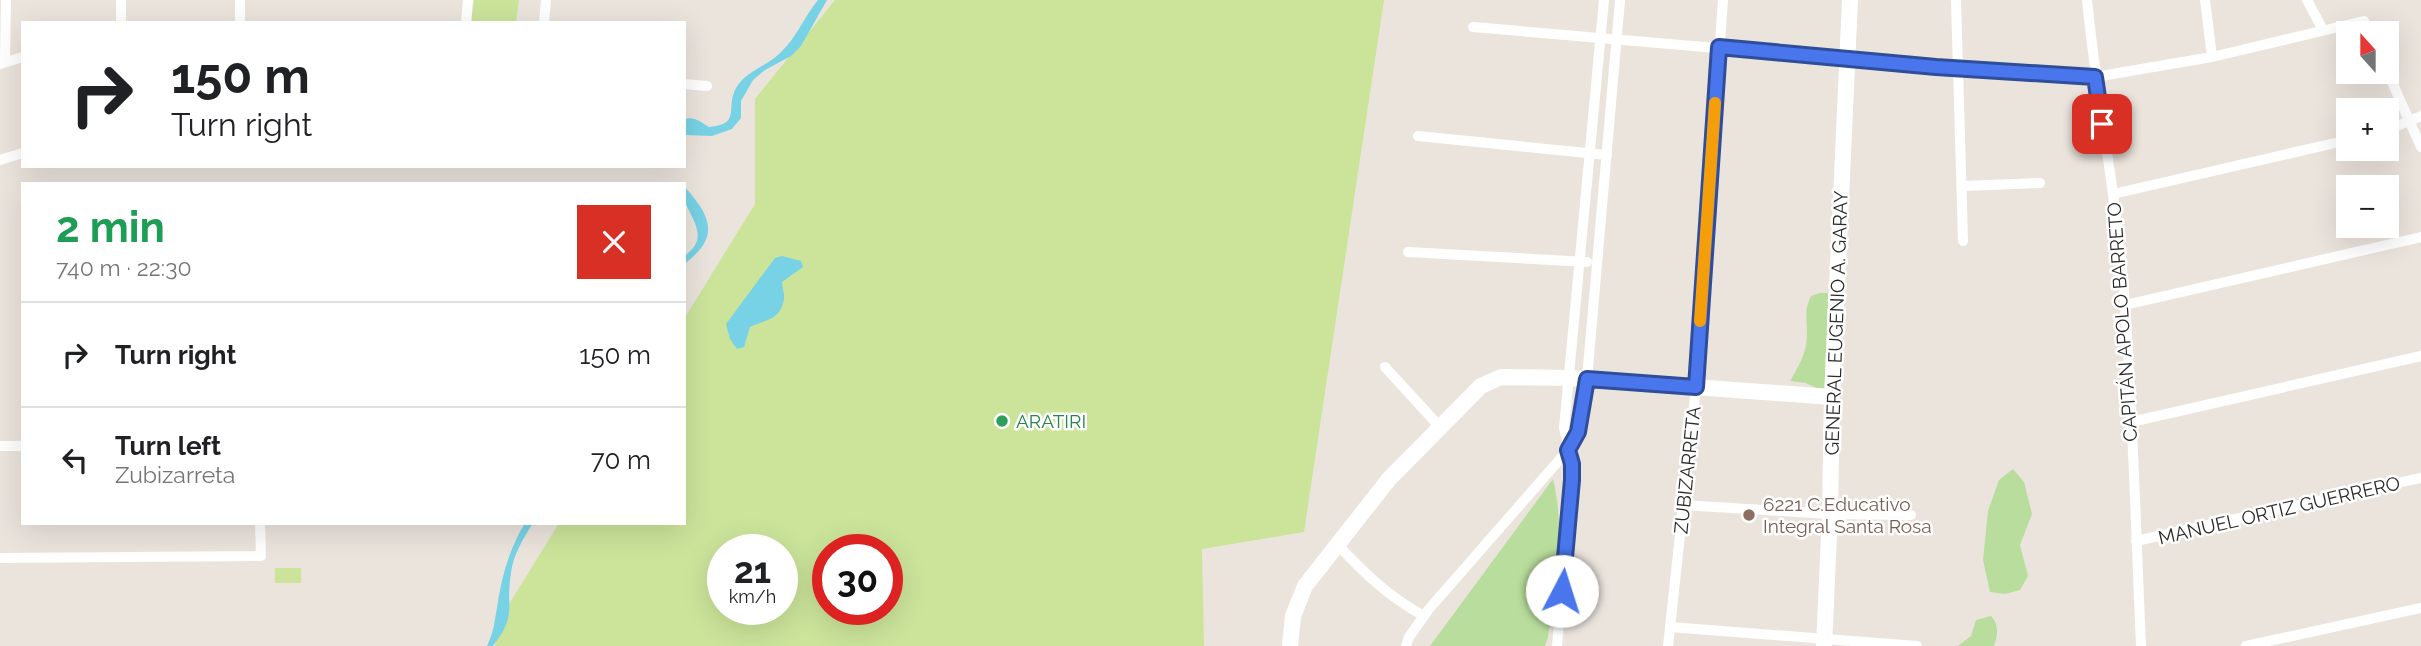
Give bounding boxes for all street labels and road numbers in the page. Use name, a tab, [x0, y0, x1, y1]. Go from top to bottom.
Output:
street label: GENERAL EUGENIO A. GARAY	[1820, 190, 1852, 456]
street label: CAPITÁN APOLO BARRETO	[2103, 202, 2141, 442]
street label: ZUBIZARRETA	[1669, 405, 1705, 535]
street label: MANUEL ORTIZ GUERRERO	[2156, 471, 2402, 549]

